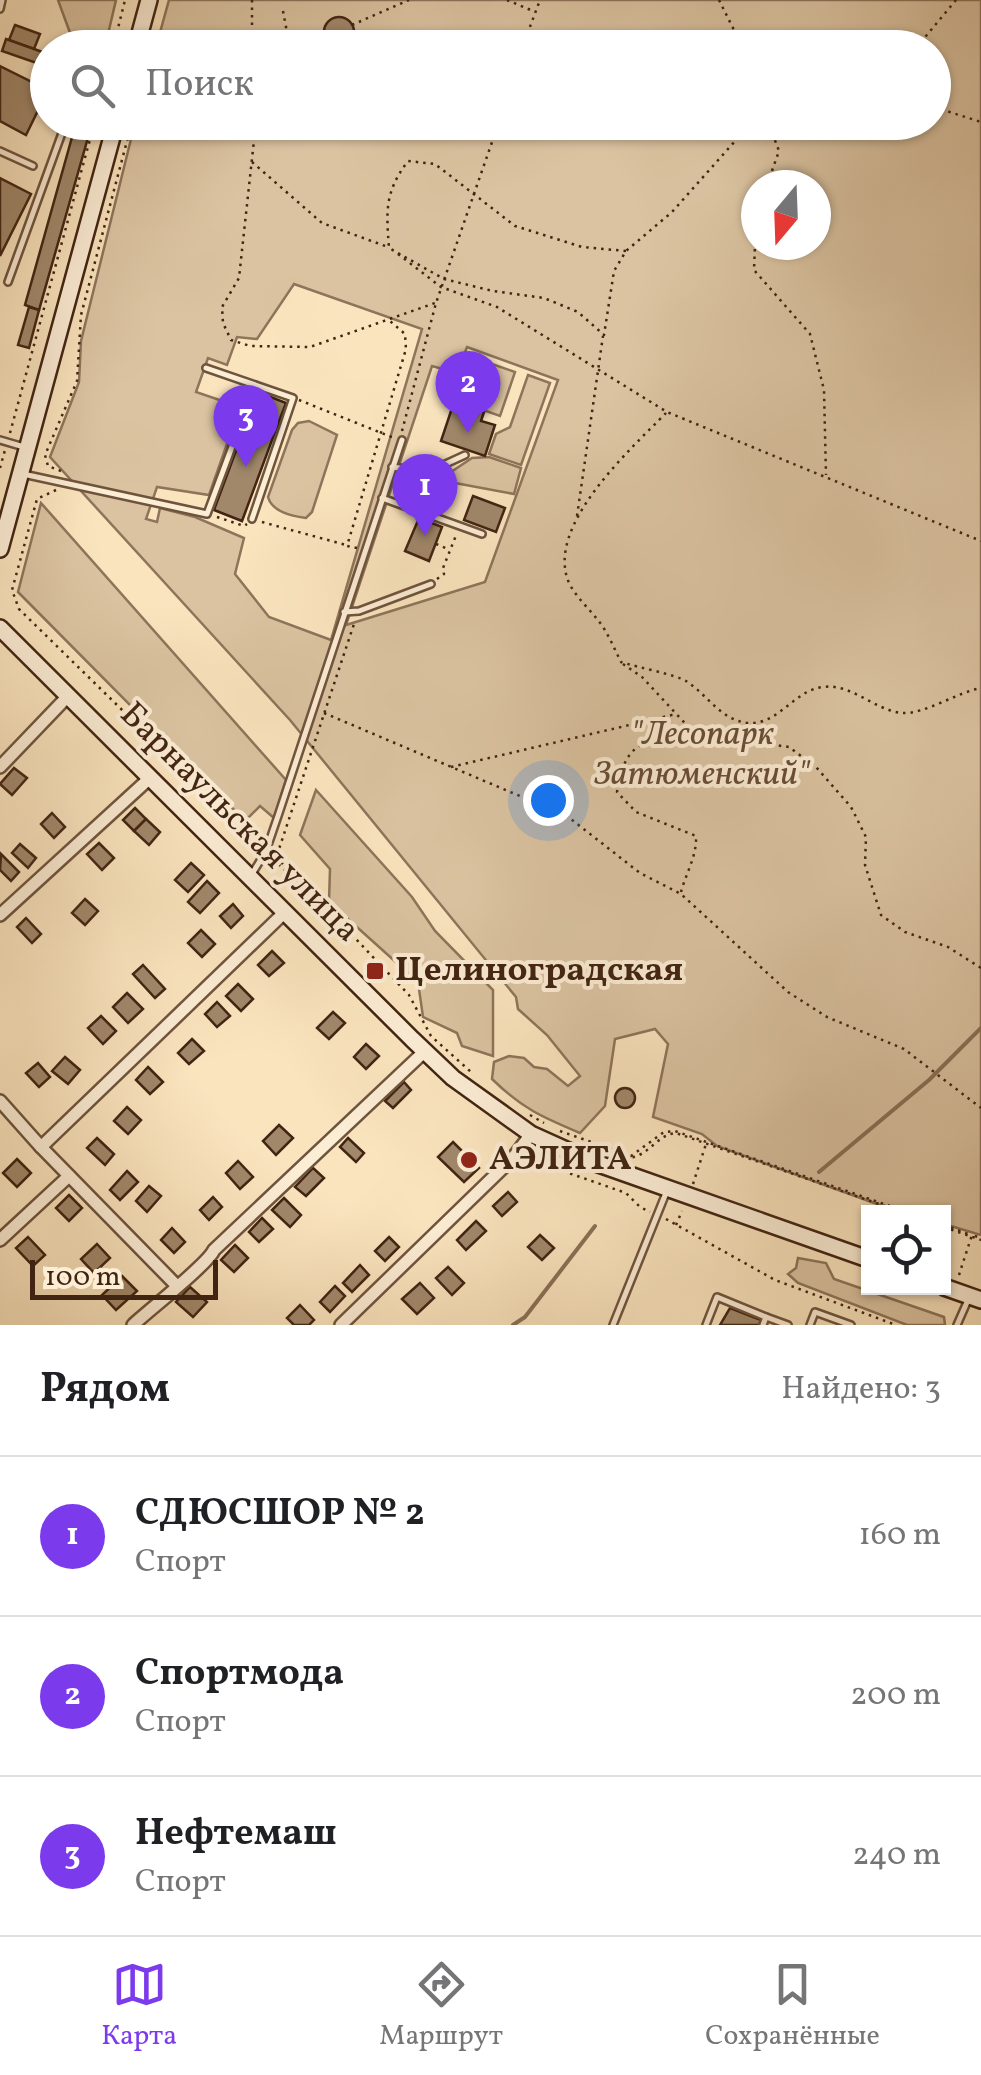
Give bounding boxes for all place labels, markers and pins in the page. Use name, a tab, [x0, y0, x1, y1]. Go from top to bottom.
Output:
pin: 2	[436, 350, 500, 433]
pin: 3	[214, 384, 278, 467]
pin: 1	[392, 454, 458, 536]
place label: Целиноградская	[395, 947, 683, 995]
marker: Целиноградская	[364, 960, 386, 982]
place label: АЭЛИТА	[489, 1136, 632, 1184]
marker: АЭЛИТА	[458, 1149, 480, 1171]

